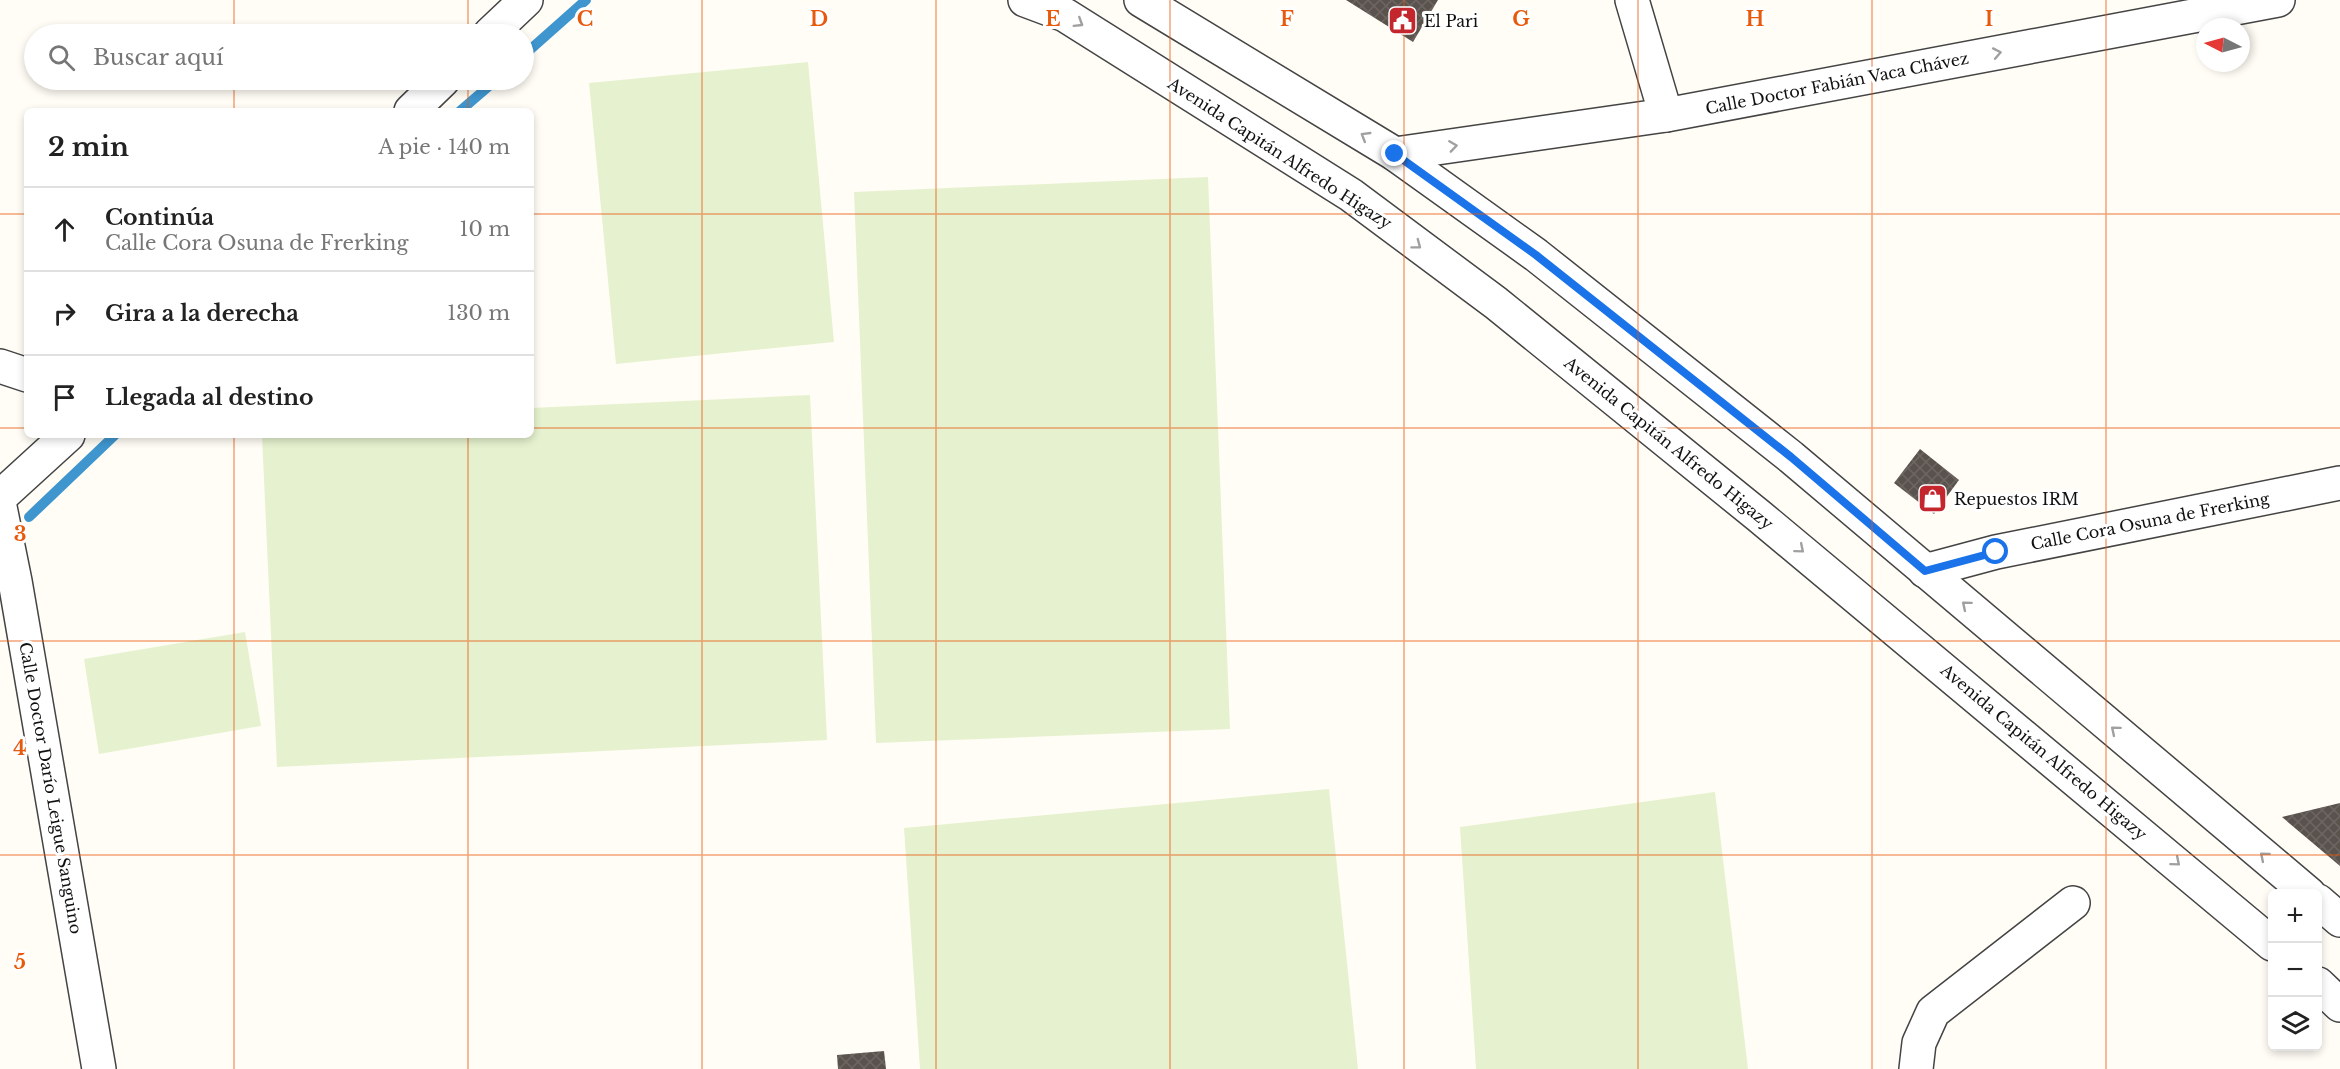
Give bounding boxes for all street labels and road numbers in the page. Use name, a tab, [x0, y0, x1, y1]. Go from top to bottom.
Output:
street label: Calle Doctor Fabián Vaca Chávez	[1704, 48, 1970, 118]
street label: Avenida Capitán Alfredo Higazy	[1163, 72, 1396, 233]
street label: Avenida Capitán Alfredo Higazy	[1560, 352, 1778, 534]
street label: Calle Cora Osuna de Frerking	[2029, 488, 2271, 554]
street label: Calle Doctor Darío Leigue Sanguino	[15, 640, 87, 936]
street label: Avenida Capitán Alfredo Higazy	[1936, 659, 2152, 845]

